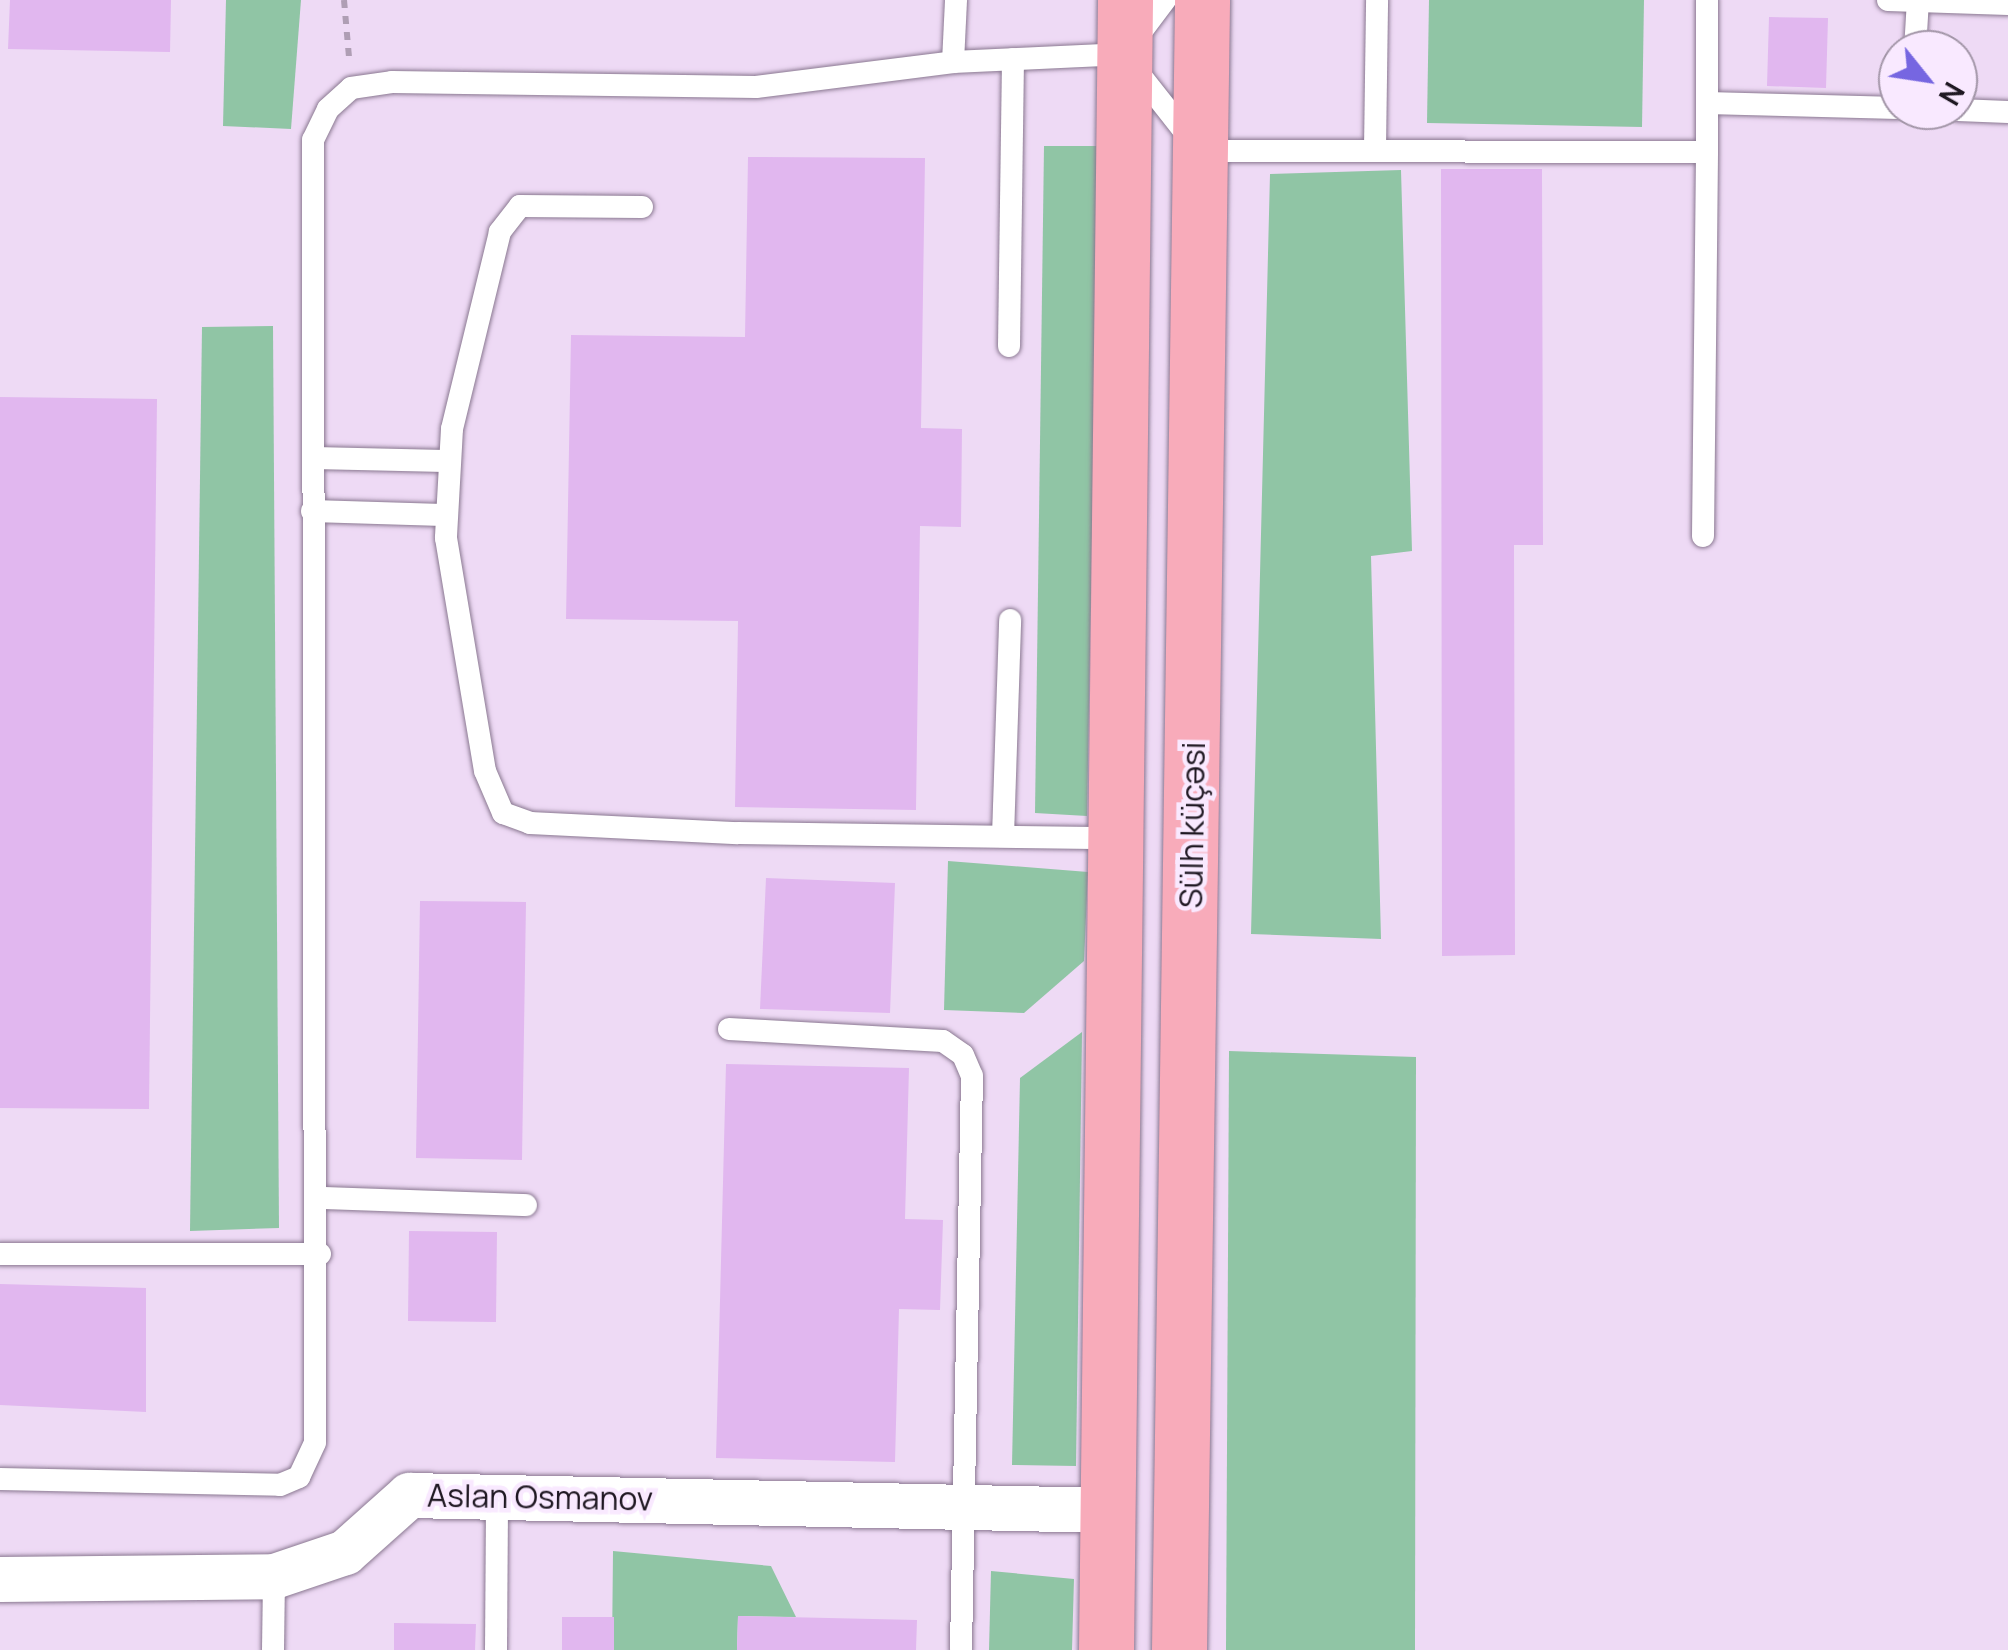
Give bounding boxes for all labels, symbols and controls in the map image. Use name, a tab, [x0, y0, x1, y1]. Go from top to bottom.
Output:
north arrow	[1878, 30, 1978, 130]
text: N	[1931, 76, 1974, 112]
street label: Sülh küçəsi	[1171, 741, 1213, 909]
street label: Aslan Osmanov	[427, 1476, 653, 1518]

